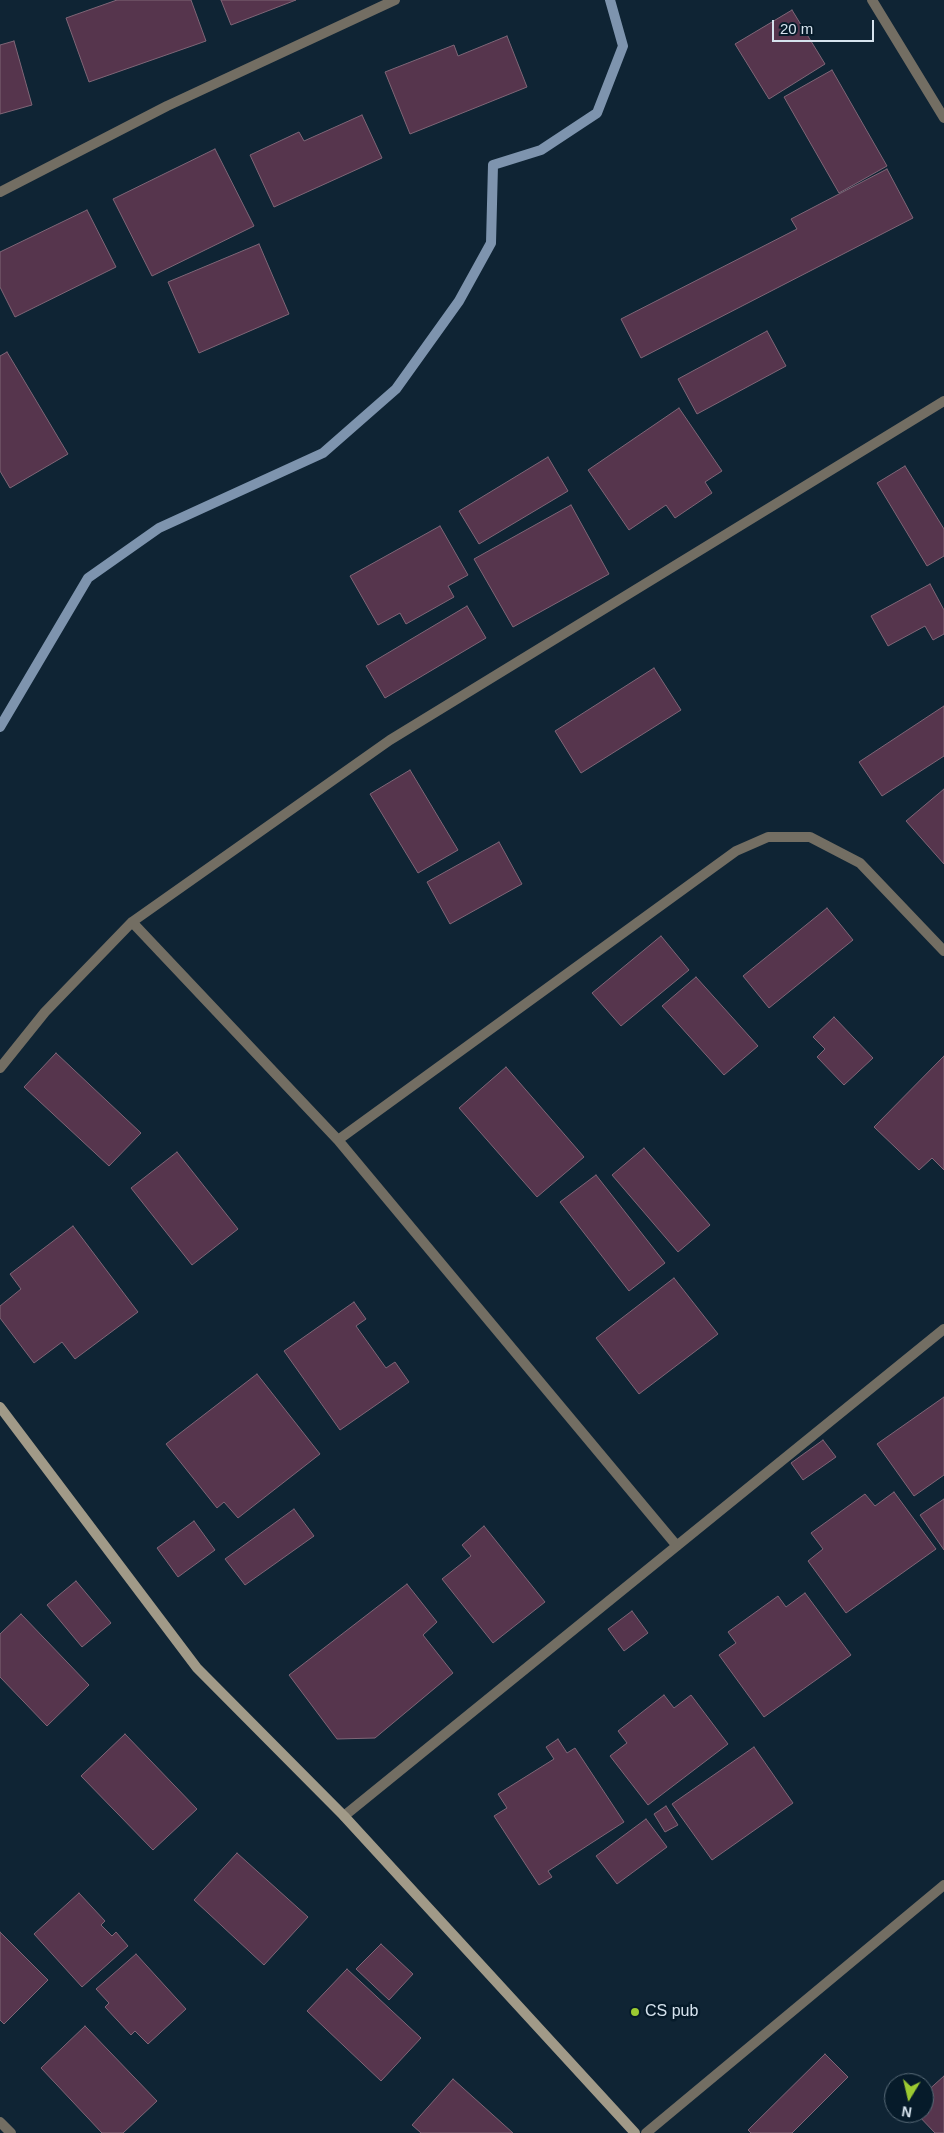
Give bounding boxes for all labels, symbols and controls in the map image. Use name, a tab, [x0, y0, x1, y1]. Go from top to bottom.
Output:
scale bar	[774, 10, 876, 42]
text: 20 m	[780, 20, 813, 37]
place label: CS pub	[645, 2002, 698, 2022]
marker: CS pub	[629, 2006, 641, 2018]
north arrow	[884, 2073, 934, 2123]
text: N	[901, 2103, 913, 2121]

